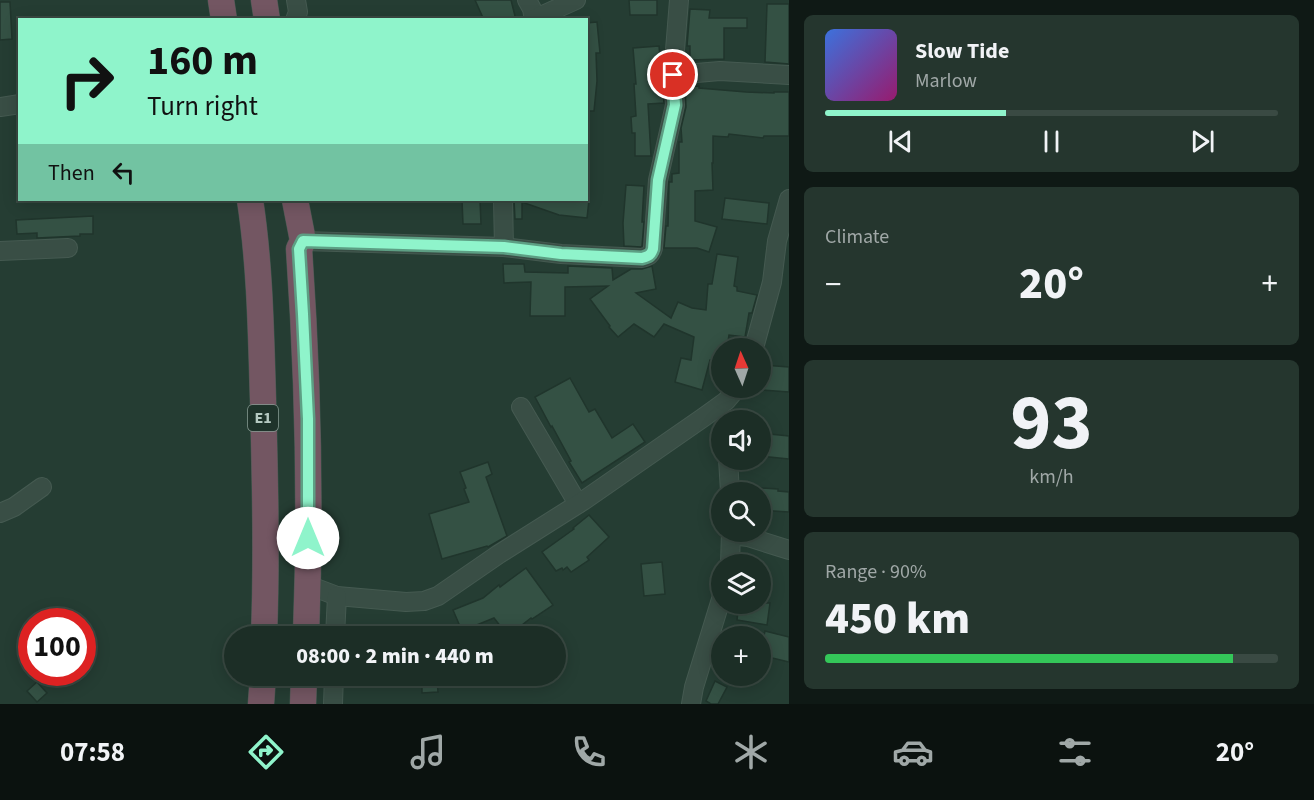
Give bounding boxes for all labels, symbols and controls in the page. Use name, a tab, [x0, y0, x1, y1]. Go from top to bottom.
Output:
text: 160 m	[147, 31, 258, 91]
text: Slow Tide	[915, 35, 1009, 67]
icon: right	[48, 42, 126, 120]
pin	[647, 49, 698, 100]
icon: arrive	[656, 58, 689, 91]
text: Marlow	[915, 67, 977, 95]
text: Turn right	[147, 87, 258, 126]
icon: previous	[884, 125, 917, 158]
icon: pause	[1035, 125, 1068, 158]
icon: next	[1186, 125, 1219, 158]
icon: left	[107, 156, 140, 189]
text: Then	[48, 157, 95, 189]
text: Climate	[825, 223, 889, 251]
text: 20°	[1019, 252, 1084, 316]
text: −	[825, 261, 841, 308]
text: +	[1262, 261, 1278, 308]
north arrow	[711, 338, 771, 398]
map controls	[711, 338, 771, 686]
text: 93	[1010, 368, 1093, 479]
road number: E1	[248, 405, 278, 431]
button: sound	[711, 410, 771, 470]
text: km/h	[1029, 463, 1074, 491]
button: search	[711, 482, 771, 542]
position arrow	[276, 506, 340, 570]
button: layers	[711, 554, 771, 614]
text: Range · 90%	[825, 558, 926, 586]
text: 450 km	[825, 587, 970, 651]
speed limit sign: 100	[18, 608, 96, 686]
button: +	[711, 626, 771, 686]
text: 08:00 · 2 min · 440 m	[296, 640, 494, 672]
icon: directions	[245, 731, 287, 773]
icon: music	[407, 731, 449, 773]
icon: phone	[568, 731, 610, 773]
icon: climate	[730, 731, 772, 773]
icon: car	[892, 731, 934, 773]
icon: filters	[1054, 731, 1096, 773]
text: 07:58	[60, 733, 125, 772]
text: 20°	[1216, 733, 1254, 772]

